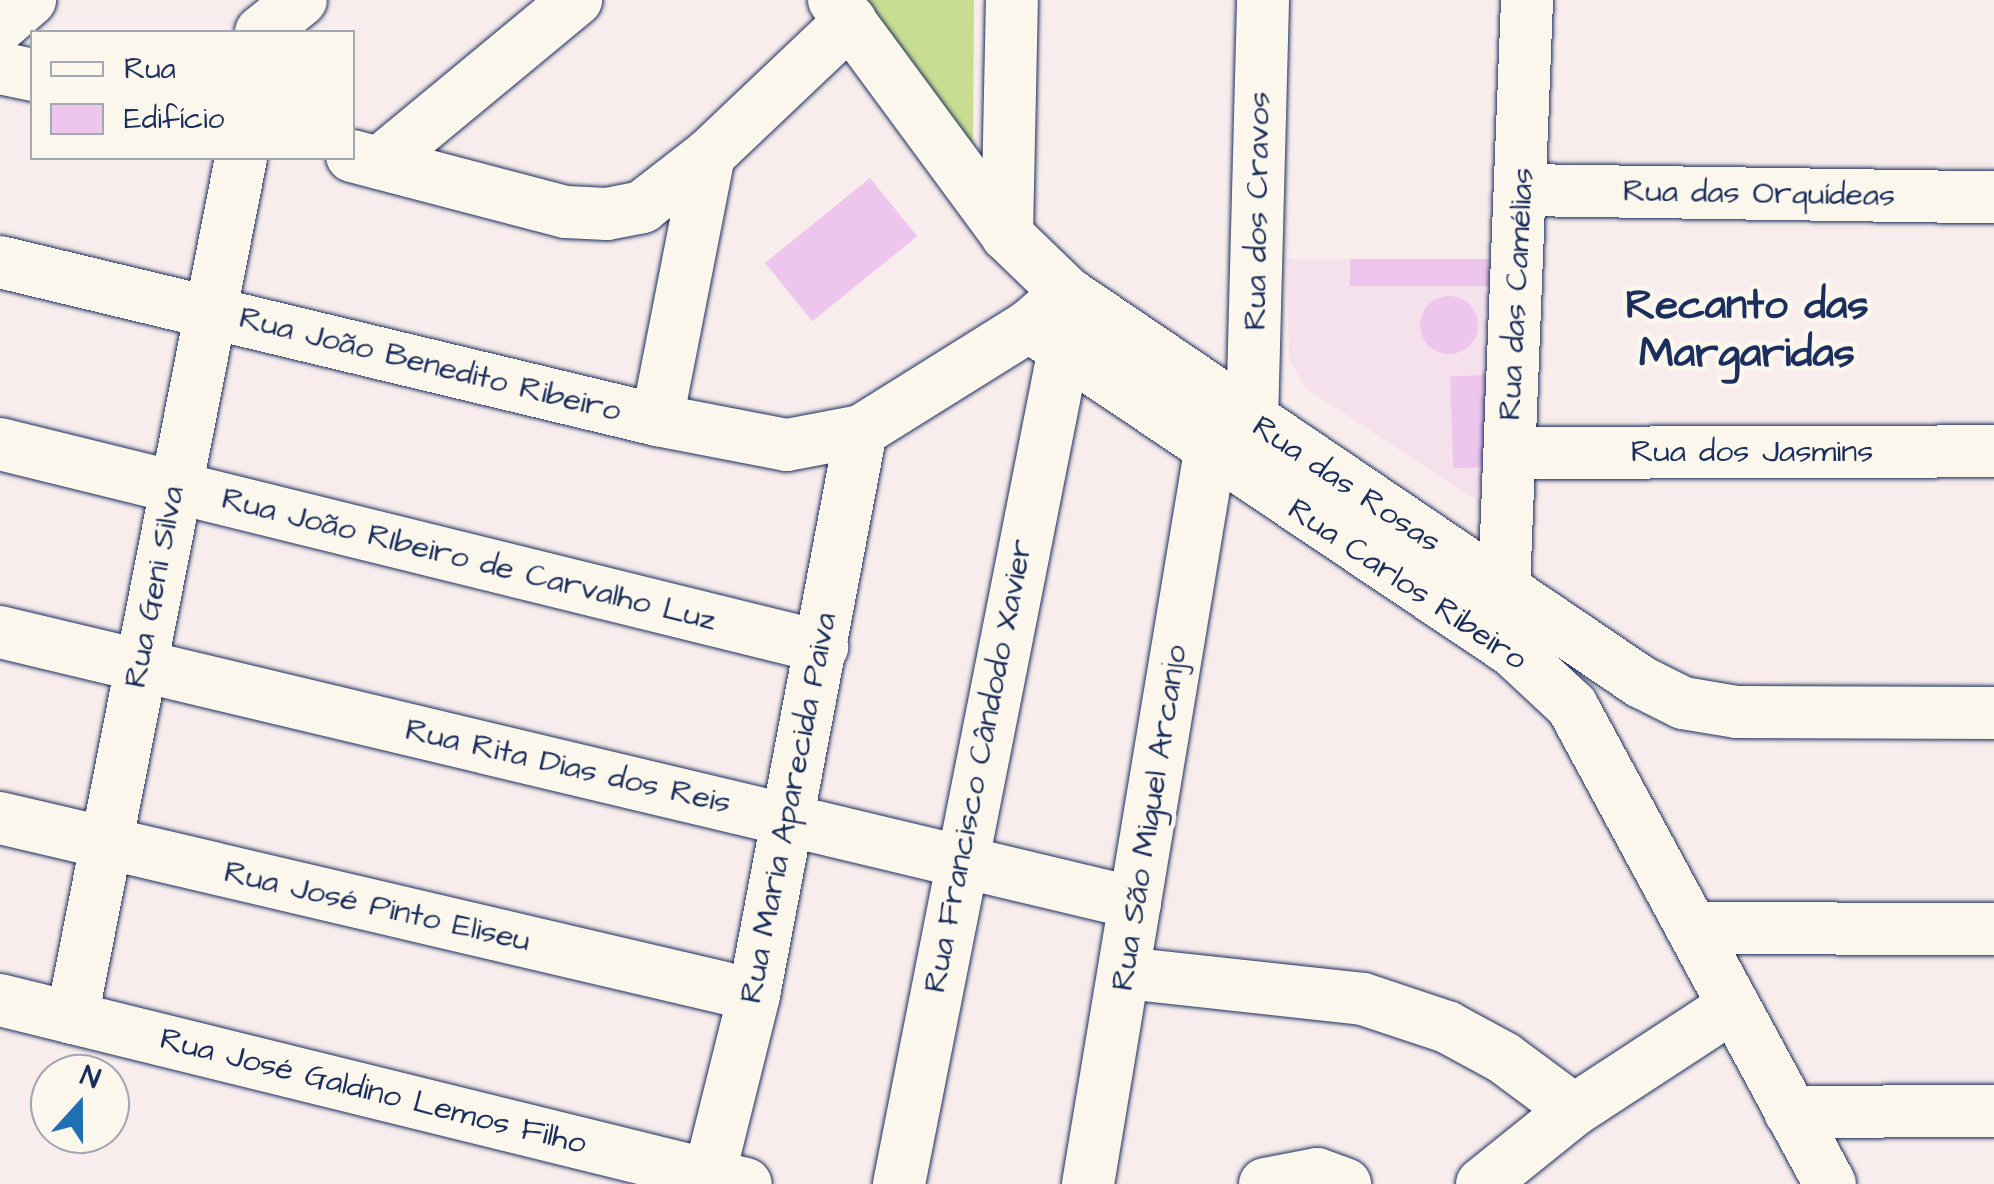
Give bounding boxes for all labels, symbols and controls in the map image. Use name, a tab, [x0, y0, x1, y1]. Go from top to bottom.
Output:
legend	[30, 30, 355, 160]
text: Rua	[124, 48, 176, 90]
street label: Rua dos Cravos	[1237, 91, 1279, 331]
text: Edifício	[124, 98, 224, 140]
street label: Rua das Camélias	[1491, 167, 1543, 421]
street label: Rua das Orquídeas	[1622, 172, 1896, 216]
district label: Recanto das Margaridas	[1625, 281, 1869, 380]
street label: Rua João Benedito Ribeiro	[235, 299, 625, 431]
street label: Rua das Rosas	[1245, 408, 1447, 562]
street label: Rua dos Jasmins	[1631, 433, 1873, 471]
street label: Rua João RIbeiro de Carvalho Luz	[218, 480, 720, 640]
street label: Rua Geni Silva	[117, 483, 193, 691]
street label: Rua Carlos Ribeiro	[1280, 491, 1534, 679]
street label: Rua Francisco Cândodo Xavier	[916, 536, 1042, 996]
street label: Rua Maria Aparecida Paiva	[732, 609, 846, 1007]
street label: Rua São Miguel Arcanjo	[1104, 642, 1196, 994]
street label: Rua Rita Dias dos Reis	[401, 711, 735, 823]
street label: Rua José Pinto Eliseu	[220, 853, 534, 961]
street label: Rua José Galdino Lemos Filho	[156, 1020, 590, 1164]
north arrow	[30, 1054, 130, 1154]
text: N	[75, 1056, 105, 1099]

